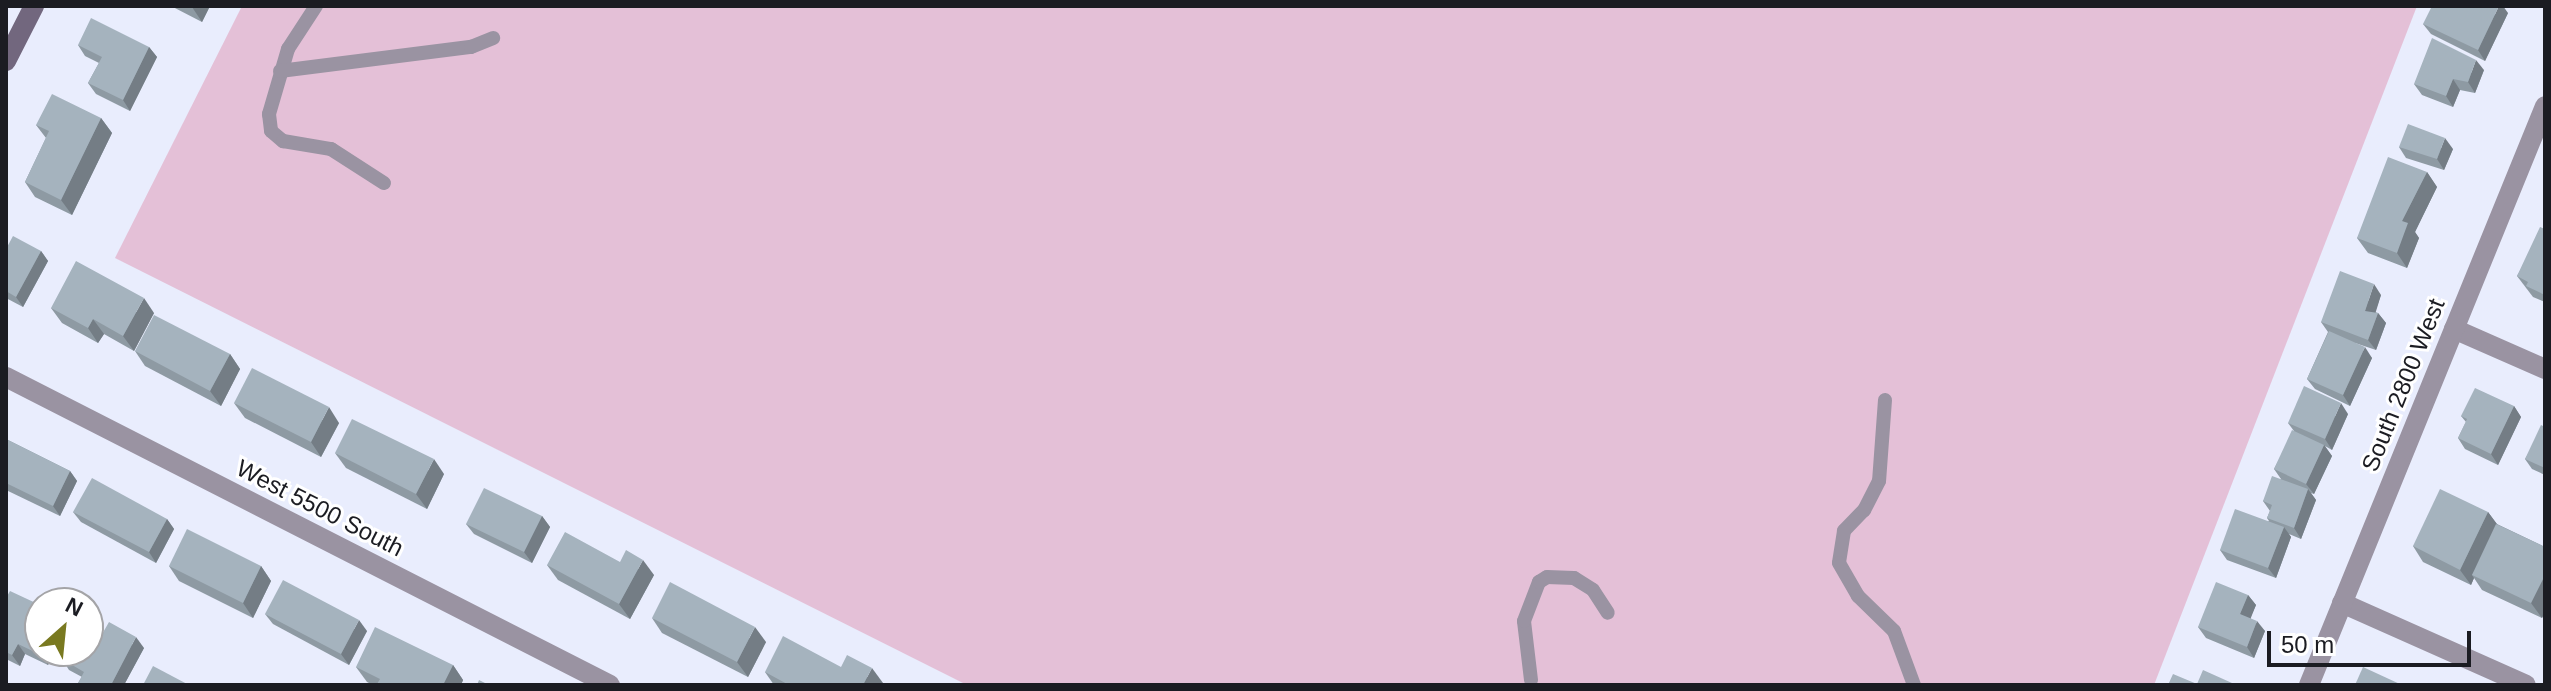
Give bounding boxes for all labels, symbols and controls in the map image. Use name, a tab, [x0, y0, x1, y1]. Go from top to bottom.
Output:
street label: South 2800 West	[2355, 294, 2451, 476]
street label: West 5500 South	[232, 453, 408, 563]
north arrow	[24, 587, 104, 667]
text: N	[61, 592, 87, 622]
scale bar	[2271, 615, 2475, 665]
text: 50 m	[2281, 631, 2334, 658]

